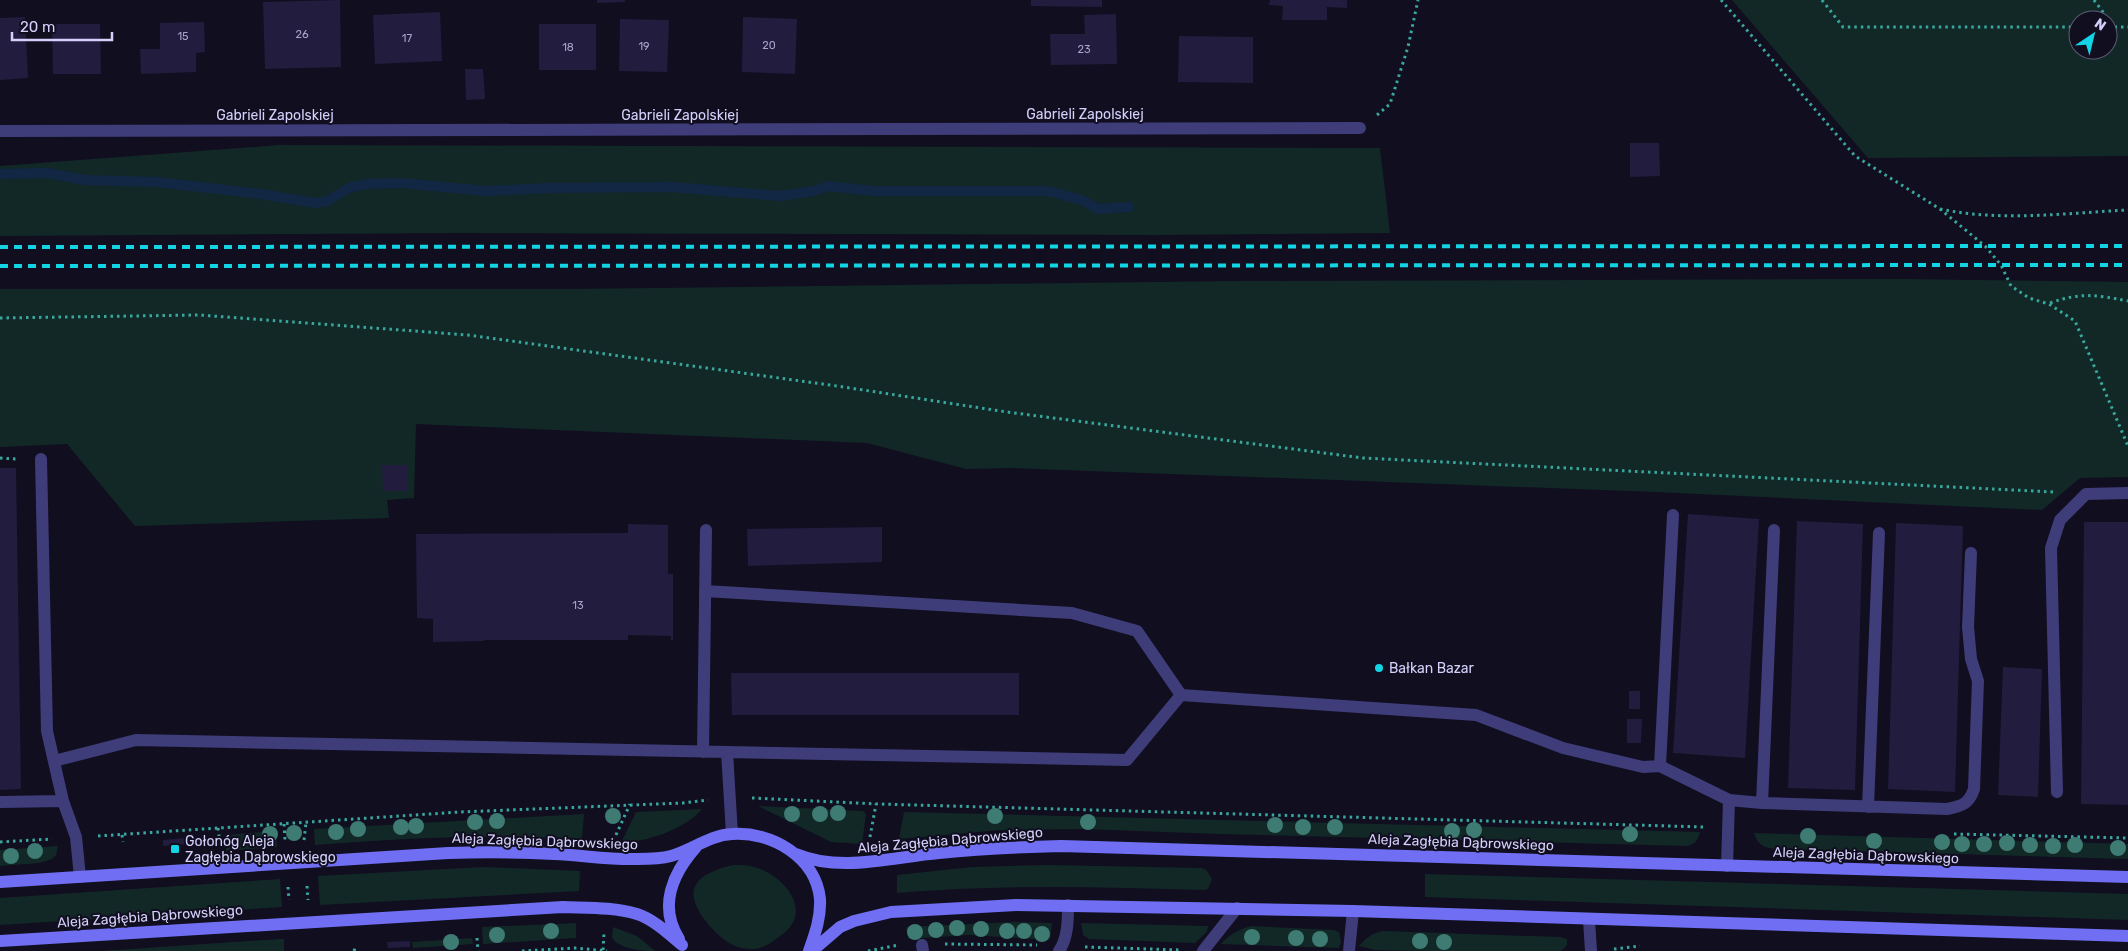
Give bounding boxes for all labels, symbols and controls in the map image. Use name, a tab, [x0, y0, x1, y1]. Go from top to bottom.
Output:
scale bar	[12, 10, 112, 42]
north arrow	[2068, 10, 2118, 60]
text: N	[2091, 15, 2109, 35]
text: 20 m	[20, 18, 55, 36]
house number: 26	[295, 28, 309, 41]
house number: 15	[177, 30, 189, 43]
house number: 17	[402, 32, 413, 45]
house number: 20	[762, 39, 776, 52]
house number: 19	[638, 40, 650, 53]
house number: 18	[562, 41, 574, 54]
house number: 23	[1077, 43, 1091, 56]
street label: Gabrieli Zapolskiej	[1026, 106, 1144, 123]
street label: Gabrieli Zapolskiej	[216, 107, 334, 124]
street label: Gabrieli Zapolskiej	[621, 107, 739, 124]
house number: 13	[572, 599, 584, 612]
place label: Bałkan Bazar	[1389, 660, 1475, 677]
marker: Bałkan Bazar	[1373, 662, 1385, 674]
street label: Aleja Zagłębia Dąbrowskiego	[857, 824, 1044, 857]
street label: Aleja Zagłębia Dąbrowskiego	[452, 830, 638, 853]
street label: Aleja Zagłębia Dąbrowskiego	[1368, 831, 1554, 854]
place label: Gołonóg Aleja Zagłębia Dąbrowskiego	[185, 833, 336, 866]
marker: Gołonóg Aleja Zagłębia Dąbrowskiego	[169, 843, 181, 855]
street label: Aleja Zagłębia Dąbrowskiego	[1773, 844, 1959, 867]
street label: Aleja Zagłębia Dąbrowskiego	[57, 902, 243, 931]

